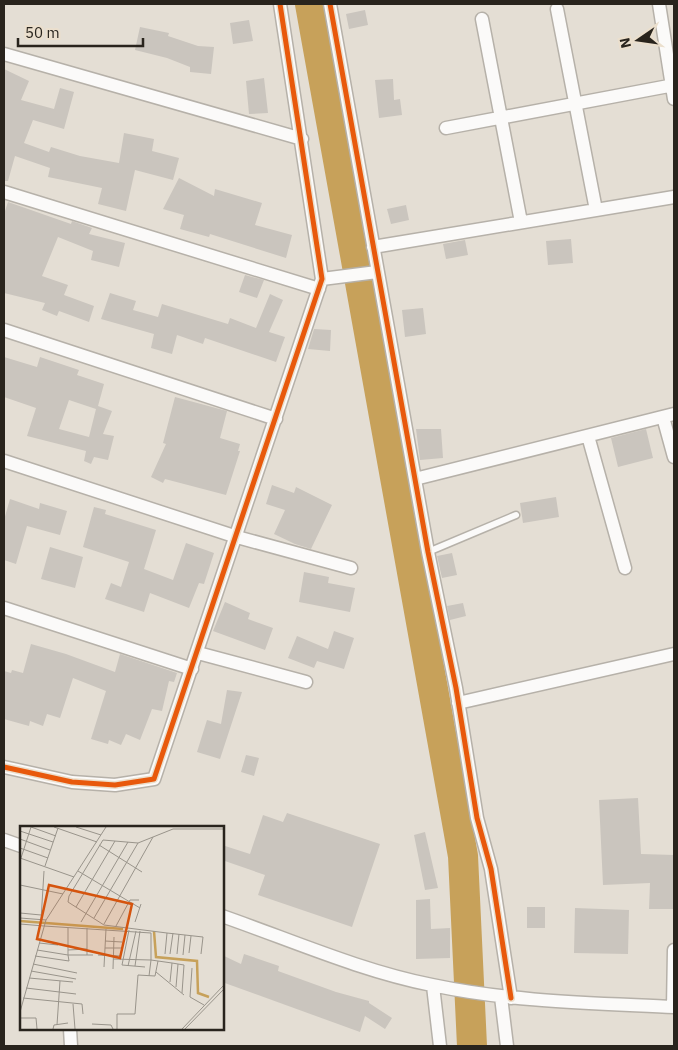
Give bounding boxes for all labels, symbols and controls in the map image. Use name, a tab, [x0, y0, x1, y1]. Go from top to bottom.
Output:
scale bar	[18, 15, 142, 47]
north arrow	[613, 15, 663, 65]
text: 50 m	[25, 23, 60, 42]
text: N	[615, 36, 635, 50]
inset map	[20, 826, 224, 1030]

